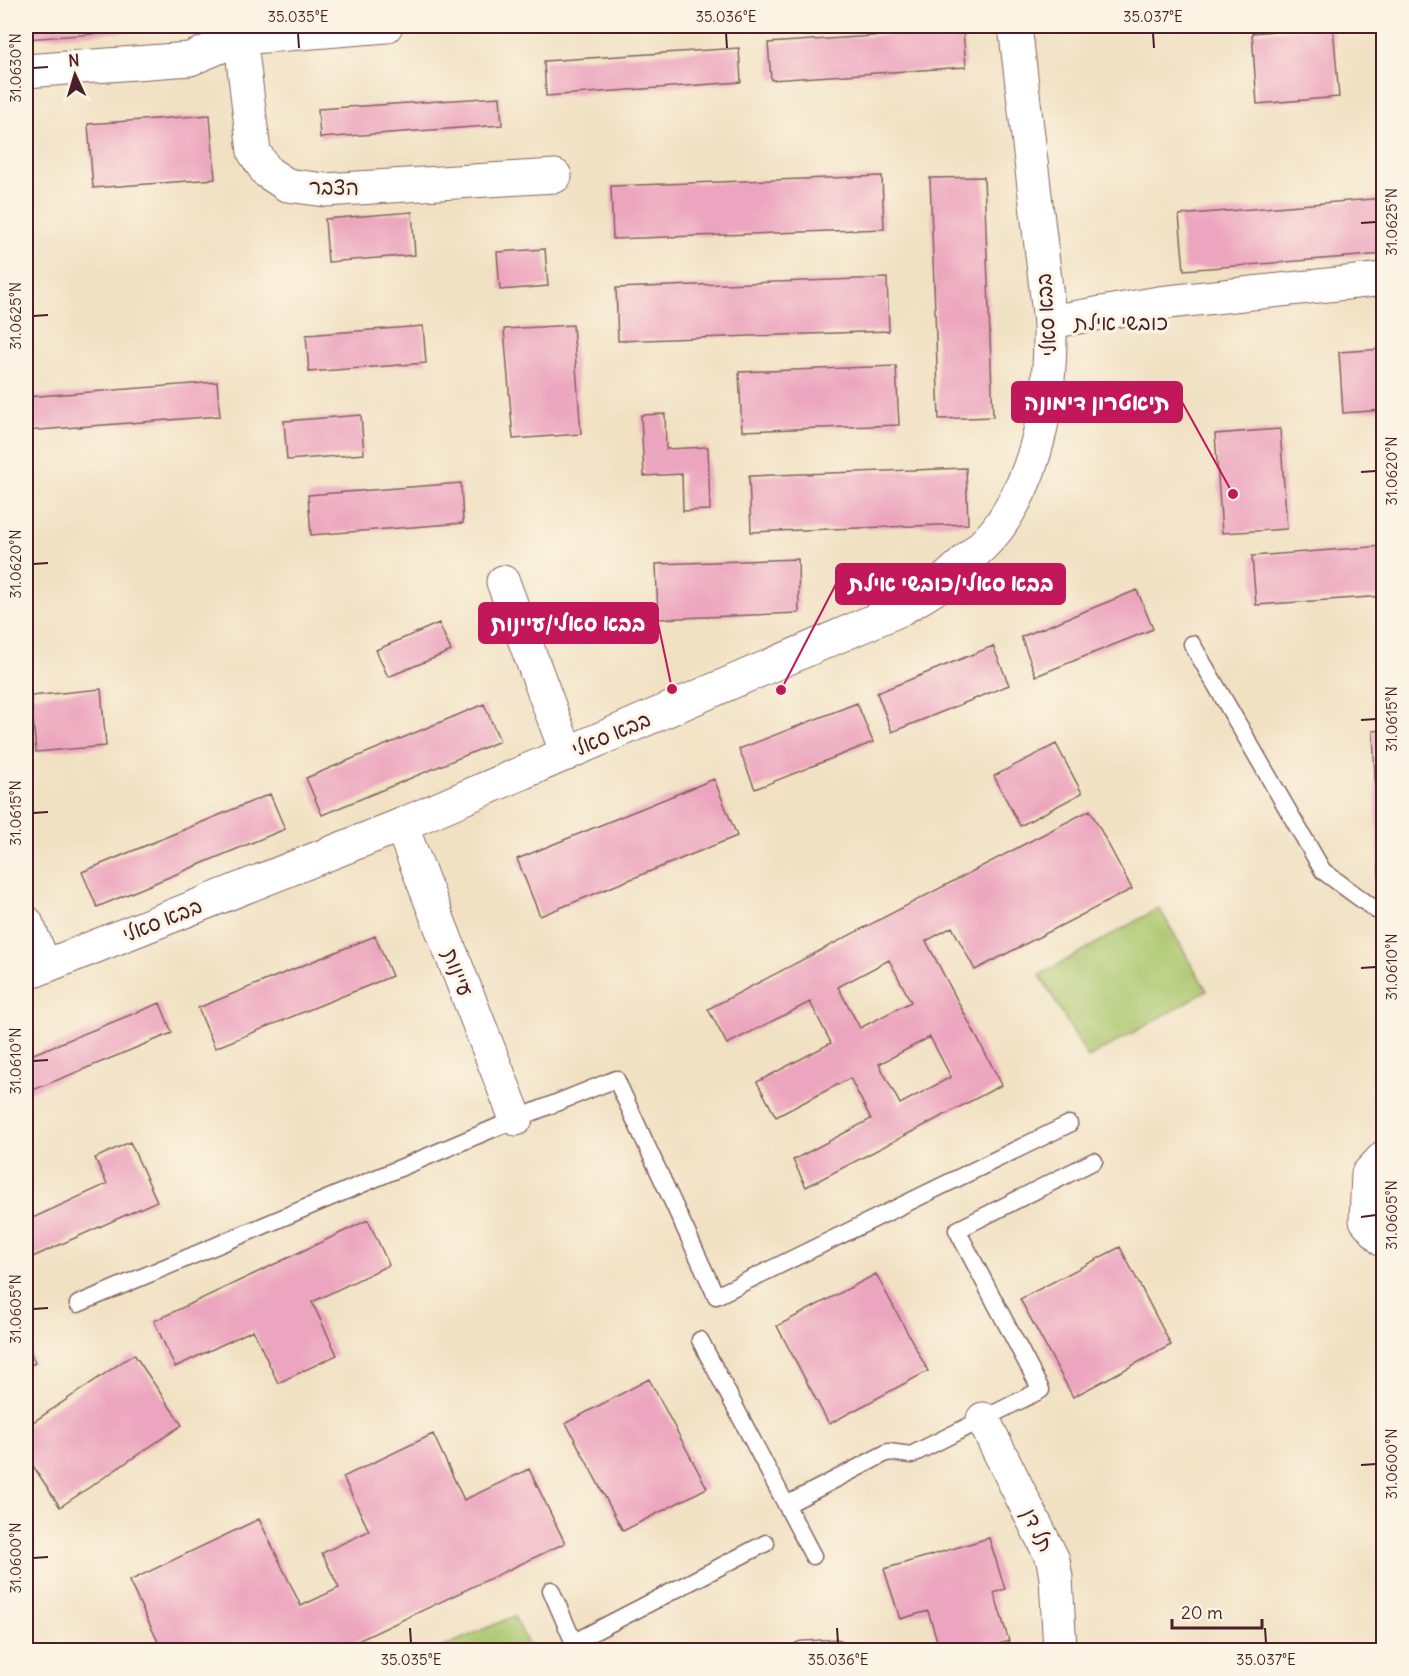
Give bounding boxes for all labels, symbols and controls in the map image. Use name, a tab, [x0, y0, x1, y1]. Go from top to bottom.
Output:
text: 35.035°E	[267, 7, 329, 26]
text: 35.036°E	[695, 7, 757, 26]
text: 35.037°E	[1123, 7, 1183, 26]
text: 31.0630°N	[6, 33, 25, 103]
north arrow	[45, 45, 105, 105]
text: N	[68, 50, 80, 70]
street label: הצבר	[309, 173, 359, 201]
text: 31.0625°N	[1382, 188, 1401, 256]
street label: בבא סאלי	[1030, 273, 1062, 357]
text: 31.0625°N	[6, 282, 25, 350]
street label: כובשי אילת	[1073, 309, 1168, 336]
callout: תיאטרון דימונה	[1012, 382, 1182, 422]
text: תיאטרון דימונה	[1024, 388, 1170, 416]
text: 31.0620°N	[1382, 436, 1401, 506]
text: 31.0620°N	[6, 529, 25, 599]
callout: בבא סאלי/כובשי אילת	[836, 564, 1065, 604]
text: בבא סאלי/כובשי אילת	[846, 569, 1054, 597]
callout: בבא סאלי/עיינות	[479, 603, 658, 643]
text: בבא סאלי/עיינות	[491, 609, 645, 637]
text: 31.0615°N	[1382, 686, 1401, 752]
street label: בבא סאלי	[567, 705, 655, 763]
text: 31.0615°N	[6, 780, 25, 846]
street label: בבא סאלי	[118, 892, 206, 948]
text: 31.0610°N	[1382, 933, 1401, 1001]
street label: עיינות	[437, 944, 479, 1000]
text: 31.0610°N	[6, 1027, 25, 1095]
text: 31.0605°N	[1382, 1180, 1401, 1250]
text: 31.0605°N	[6, 1274, 25, 1344]
text: 31.0600°N	[1382, 1428, 1401, 1500]
street label: תל דן	[1016, 1504, 1060, 1556]
text: 31.0600°N	[6, 1522, 25, 1594]
scale bar	[1172, 1592, 1262, 1630]
text: 20 m	[1181, 1601, 1223, 1624]
text: 35.035°E	[380, 1650, 442, 1669]
text: 35.036°E	[807, 1650, 869, 1669]
text: 35.037°E	[1236, 1650, 1296, 1669]

